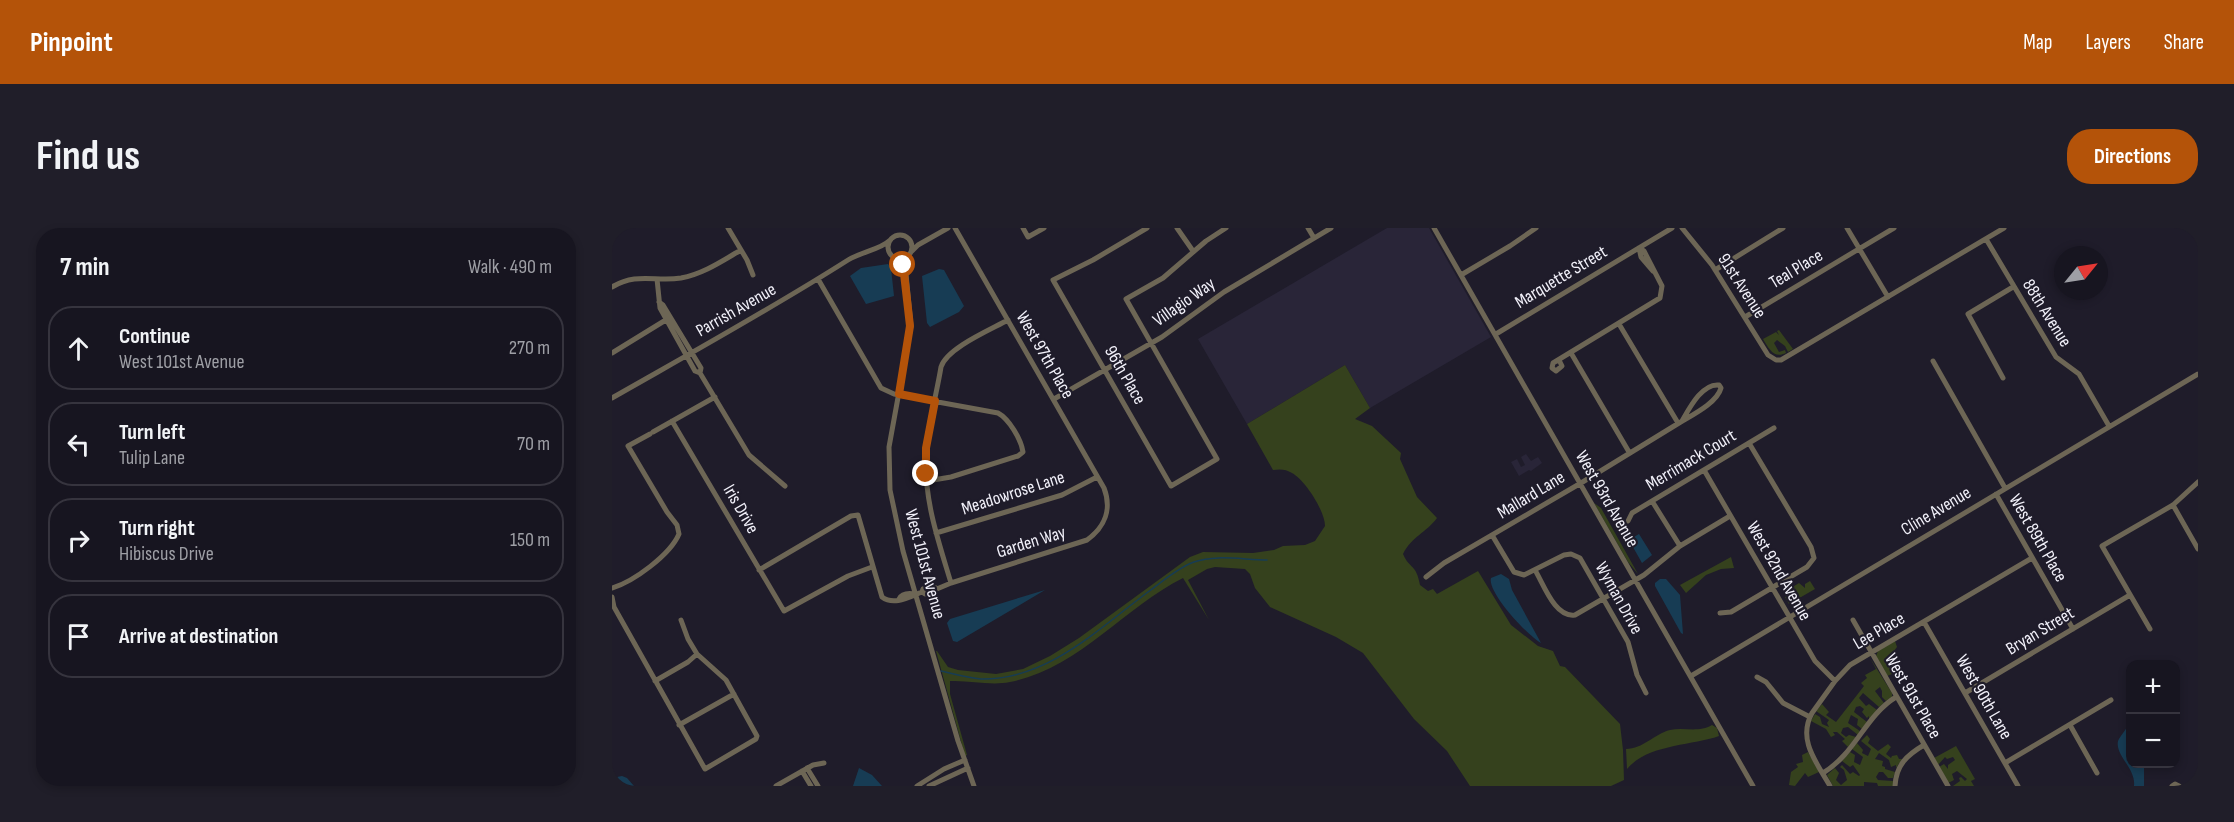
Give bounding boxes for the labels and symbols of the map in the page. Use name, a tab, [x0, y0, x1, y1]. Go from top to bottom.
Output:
street label: Marquette Street	[1511, 241, 1611, 313]
street label: Teal Place	[1765, 245, 1827, 293]
north arrow	[2054, 246, 2108, 300]
street label: 91st Avenue	[1713, 250, 1771, 322]
route start	[889, 251, 915, 277]
street label: Villagio Way	[1149, 273, 1219, 331]
street label: 88th Avenue	[2018, 275, 2076, 351]
street label: Parrish Avenue	[692, 279, 780, 341]
street label: West 97th Place	[1012, 308, 1078, 402]
street label: 96th Place	[1100, 342, 1150, 408]
street label: Merrimack Court	[1642, 425, 1740, 495]
street label: West 93rd Avenue	[1571, 447, 1643, 551]
route end	[912, 460, 938, 486]
street label: Meadowrose Lane	[959, 466, 1067, 520]
street label: Mallard Lane	[1493, 467, 1569, 523]
street label: Iris Drive	[719, 481, 763, 537]
street label: Cline Avenue	[1897, 482, 1975, 540]
street label: West 89th Place	[2004, 490, 2072, 586]
street label: West 101st Avenue	[900, 507, 950, 621]
street label: West 92nd Avenue	[1742, 518, 1816, 624]
street label: Garden Way	[994, 522, 1068, 562]
street label: Wyman Drive	[1591, 558, 1647, 638]
street label: Bryan Street	[2002, 602, 2078, 659]
street label: Lee Place	[1849, 608, 1909, 654]
street label: West 91st Place	[1880, 650, 1946, 742]
street label: West 90th Lane	[1951, 651, 2017, 743]

